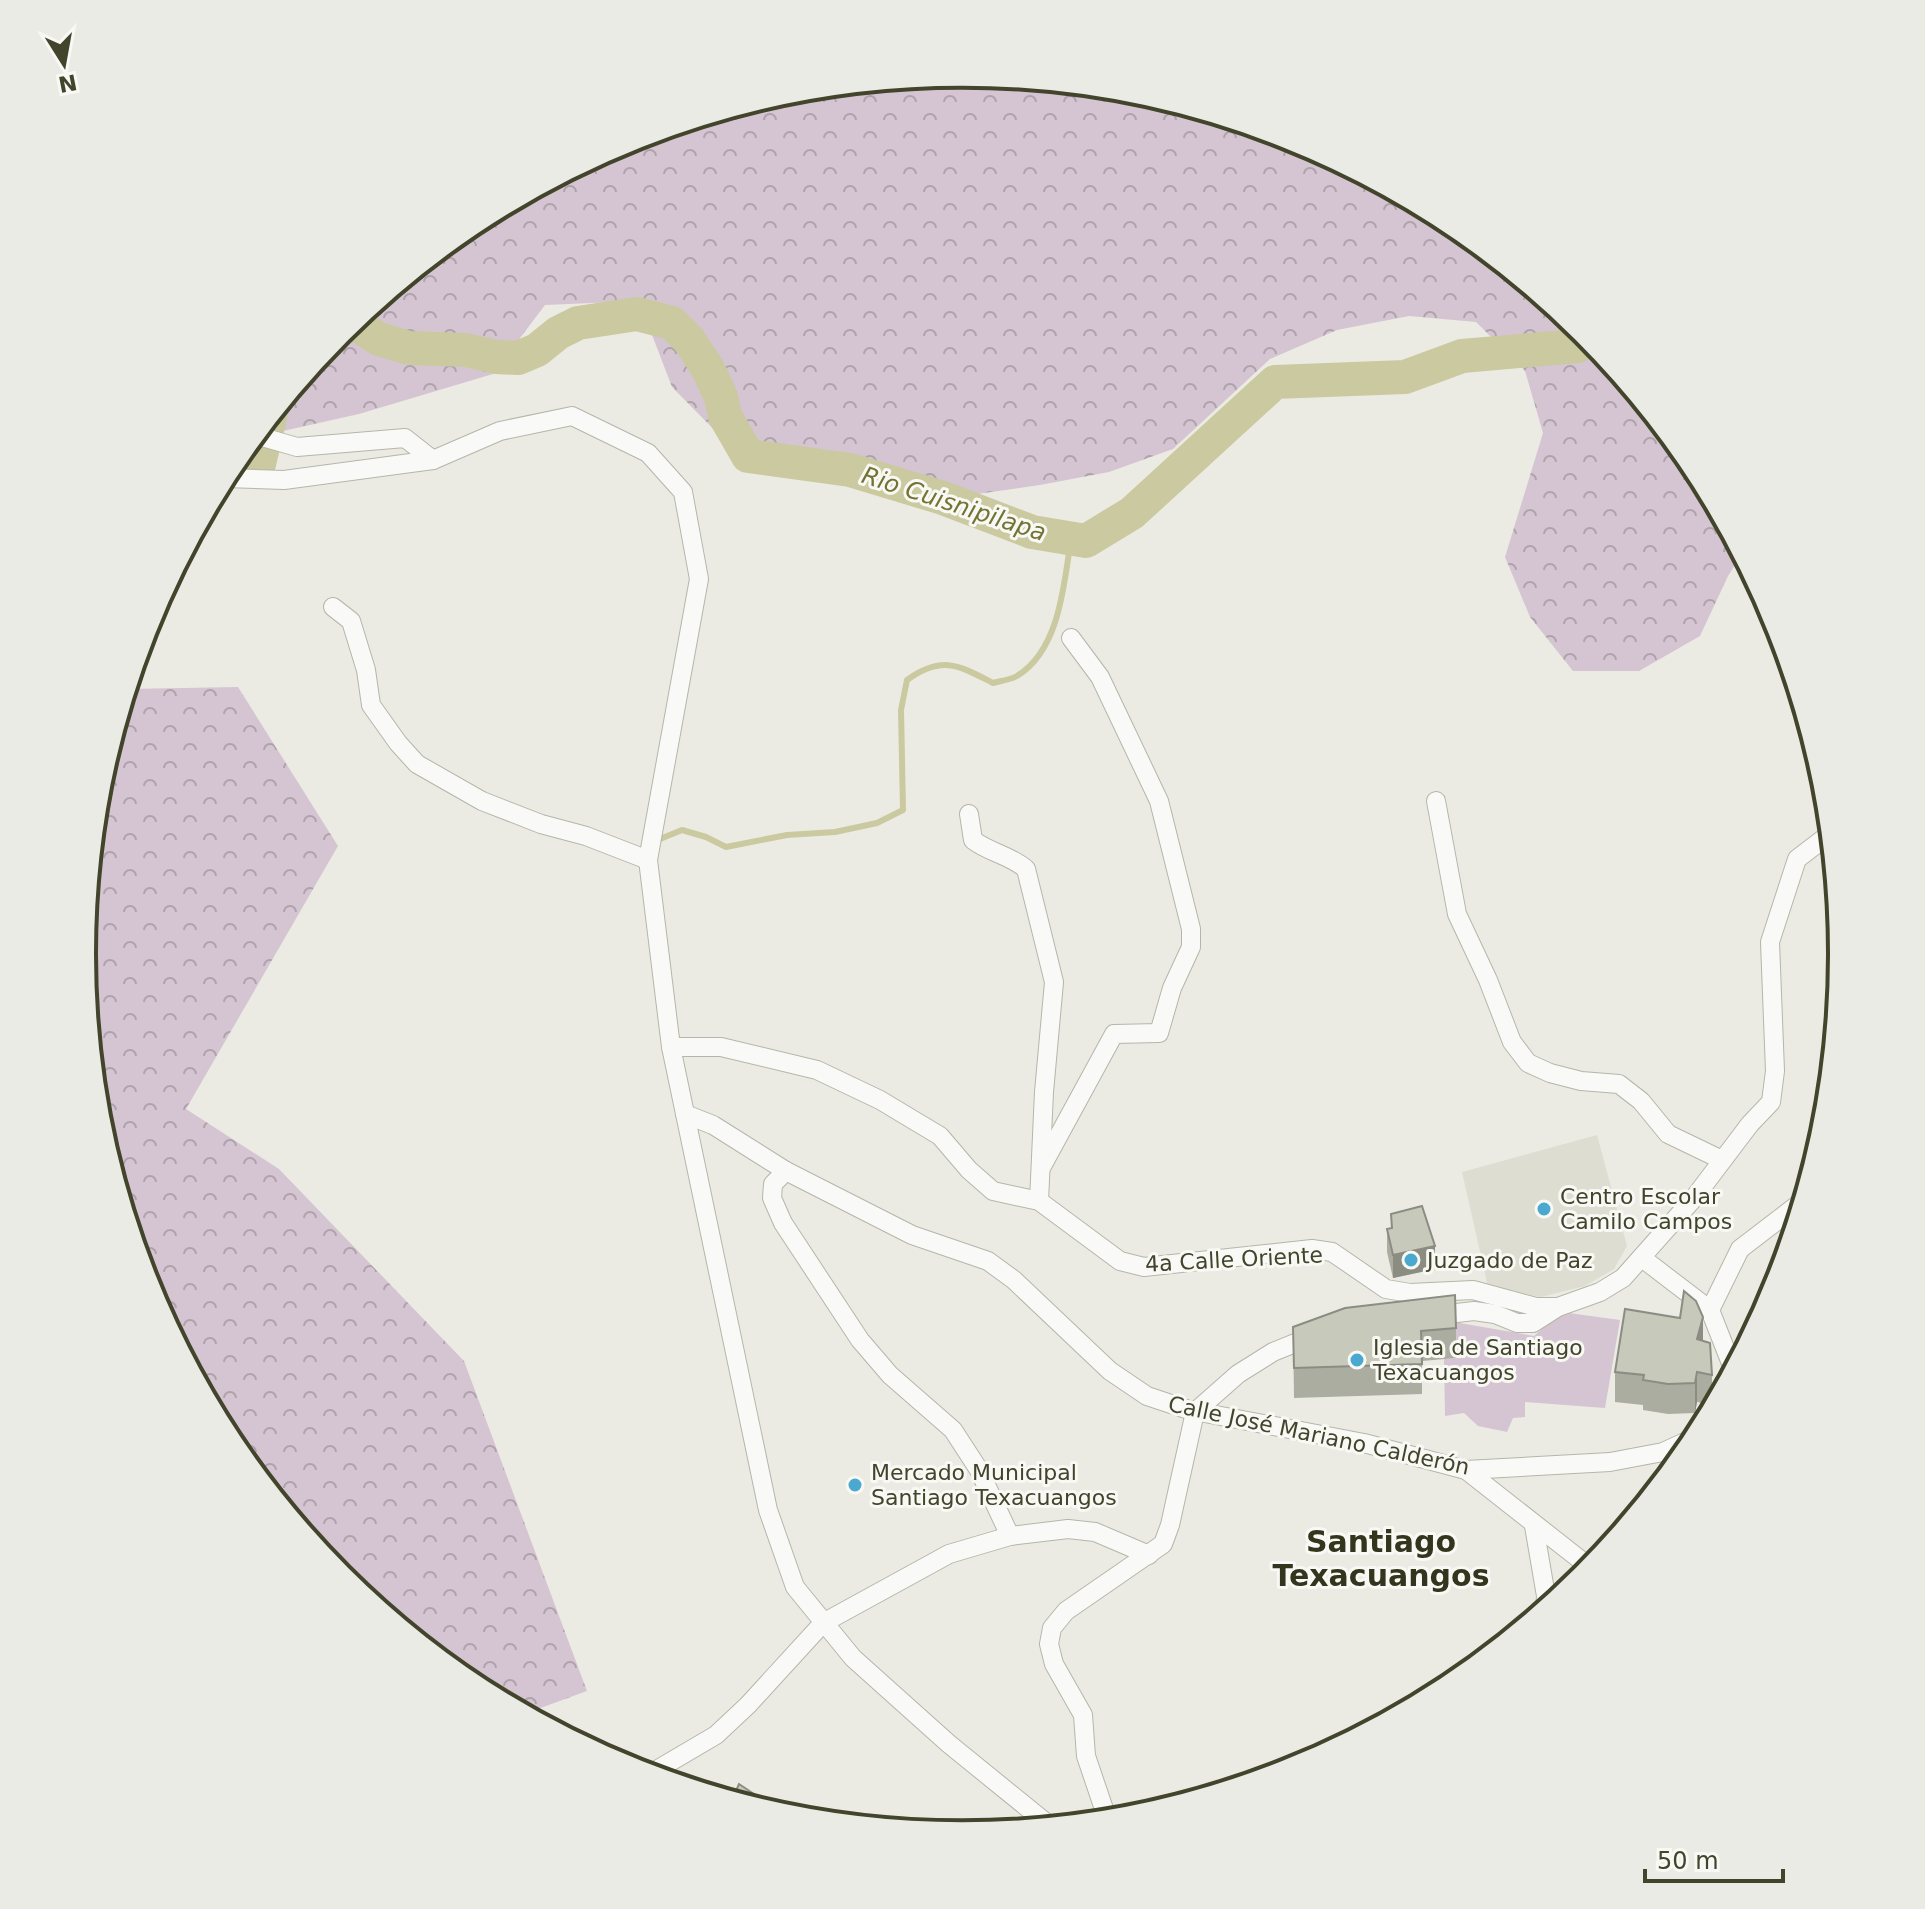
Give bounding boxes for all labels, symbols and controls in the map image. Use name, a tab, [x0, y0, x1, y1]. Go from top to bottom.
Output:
north arrow	[24, 24, 104, 104]
text: N	[56, 69, 79, 97]
water label: Rio Cuisnipilapa	[858, 461, 1050, 547]
place label: Centro Escolar Camilo Campos	[1560, 1184, 1732, 1234]
marker: Centro Escolar Camilo Campos	[1535, 1200, 1553, 1218]
street label: 4a Calle Oriente	[1144, 1242, 1324, 1277]
place label: Juzgado de Paz	[1425, 1248, 1593, 1273]
marker: Juzgado de Paz	[1402, 1251, 1420, 1269]
place label: Iglesia de Santiago Texacuangos	[1372, 1335, 1583, 1385]
marker: Iglesia de Santiago Texacuangos	[1348, 1351, 1366, 1369]
street label: Calle José Mariano Calderón	[1166, 1391, 1472, 1480]
place label: Mercado Municipal Santiago Texacuangos	[871, 1460, 1117, 1510]
marker: Mercado Municipal Santiago Texacuangos	[846, 1476, 864, 1494]
district label: Santiago Texacuangos	[1272, 1524, 1490, 1593]
scale bar	[1645, 1833, 1783, 1883]
text: 50 m	[1657, 1847, 1719, 1875]

